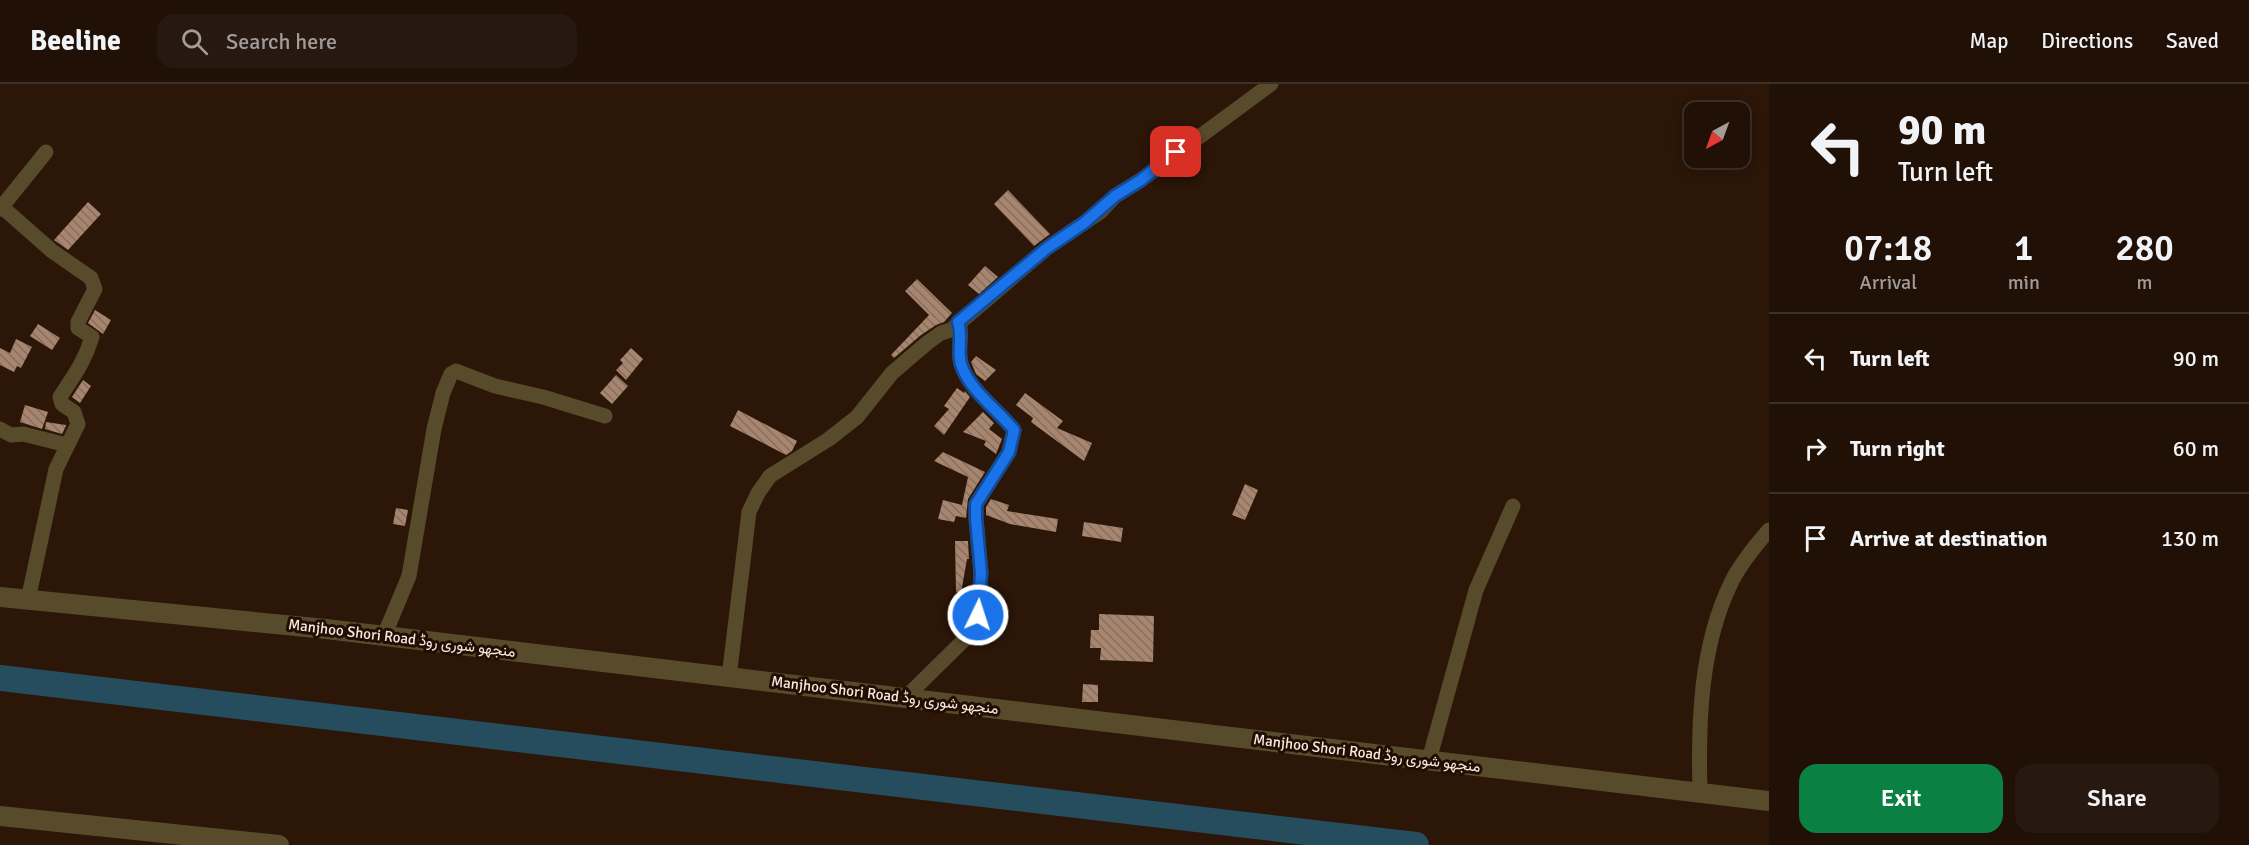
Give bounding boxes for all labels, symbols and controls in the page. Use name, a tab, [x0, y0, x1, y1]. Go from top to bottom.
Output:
search box	[157, 14, 577, 68]
text: Beeline	[30, 24, 121, 58]
icon: search	[178, 25, 211, 58]
text: Search here	[226, 28, 337, 55]
text: Map	[1970, 28, 2008, 54]
text: Directions	[2041, 28, 2133, 54]
text: Saved	[2166, 28, 2219, 54]
north arrow	[1684, 102, 1750, 168]
map controls	[1684, 102, 1750, 168]
text: 90 m	[1898, 105, 1987, 156]
icon: left	[1799, 108, 1877, 186]
pin	[1150, 126, 1201, 177]
icon: arrive	[1159, 135, 1192, 168]
text: Turn left	[1898, 156, 1993, 189]
text: 07:18	[1844, 226, 1932, 271]
text: 1	[2014, 226, 2034, 271]
text: 280	[2115, 226, 2174, 271]
text: Arrival	[1860, 270, 1917, 295]
text: min	[2008, 270, 2040, 295]
text: m	[2136, 270, 2152, 295]
icon: left	[1799, 342, 1832, 375]
text: Turn left	[1850, 345, 1930, 372]
text: 90 m	[2173, 345, 2219, 372]
icon: right	[1799, 432, 1832, 465]
text: Turn right	[1850, 435, 1945, 462]
text: 60 m	[2173, 435, 2219, 462]
icon: arrive	[1799, 522, 1832, 555]
text: Arrive at destination	[1850, 525, 2047, 552]
text: 130 m	[2161, 525, 2219, 552]
position arrow	[946, 583, 1010, 647]
street label: Manjhoo Shori Road منجھو شوری روڈ	[287, 615, 517, 662]
street label: Manjhoo Shori Road منجھو شوری روڈ	[770, 672, 1000, 719]
street label: Manjhoo Shori Road منجھو شوری روڈ	[1252, 730, 1482, 777]
button: Exit	[1799, 764, 2003, 833]
button: Share	[2015, 764, 2219, 833]

